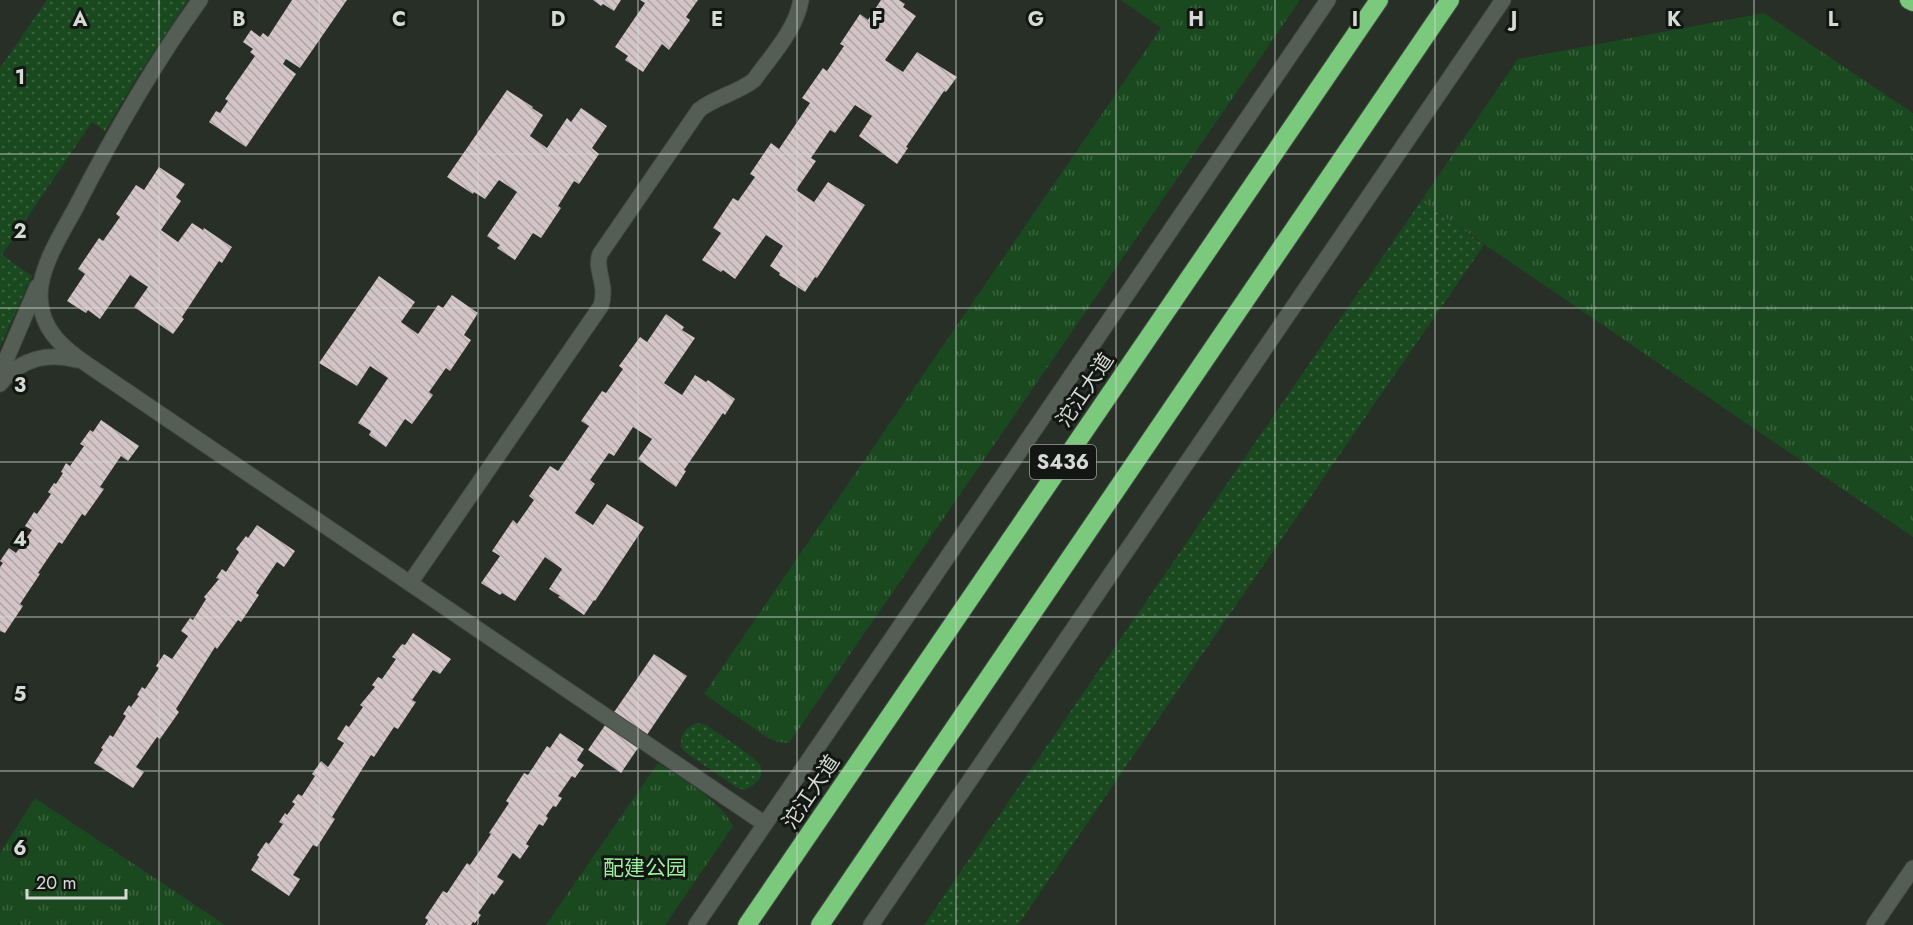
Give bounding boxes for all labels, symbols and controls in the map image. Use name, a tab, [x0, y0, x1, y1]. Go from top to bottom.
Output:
text: A	[72, 5, 88, 34]
text: B	[232, 5, 246, 34]
text: C	[392, 5, 406, 34]
text: D	[551, 5, 565, 34]
text: E	[711, 5, 723, 34]
text: F	[871, 5, 883, 34]
text: G	[1028, 5, 1044, 34]
text: H	[1188, 5, 1204, 34]
text: I	[1352, 5, 1358, 34]
text: J	[1507, 5, 1517, 34]
text: K	[1667, 5, 1681, 34]
text: L	[1828, 5, 1839, 34]
text: 1	[15, 63, 25, 92]
text: 2	[13, 217, 27, 246]
street label: 沱江大道	[1049, 347, 1121, 433]
text: 3	[14, 371, 26, 400]
road number: S436	[1030, 445, 1096, 479]
text: 4	[13, 525, 27, 554]
text: 5	[14, 680, 27, 709]
street label: 沱江大道	[775, 749, 847, 835]
text: 6	[13, 834, 27, 863]
park label: 配建公园	[603, 853, 687, 883]
scale bar	[27, 862, 126, 900]
text: 20 m	[36, 870, 76, 896]

